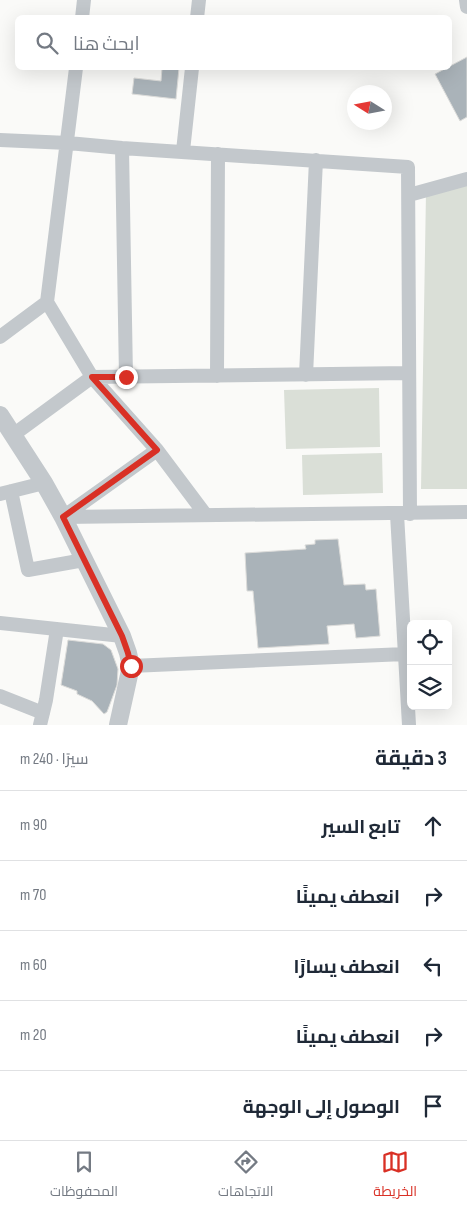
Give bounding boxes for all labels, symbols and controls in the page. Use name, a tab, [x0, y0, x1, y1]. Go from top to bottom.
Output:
search box	[15, 15, 452, 70]
icon: search	[33, 29, 61, 57]
text: ابحث هنا	[73, 33, 140, 56]
north arrow	[347, 85, 392, 130]
route end	[115, 366, 138, 389]
map controls	[407, 620, 452, 710]
button: locate	[407, 620, 452, 665]
route start	[120, 655, 143, 678]
button: layers	[407, 665, 452, 710]
text: 3 دقيقة	[375, 746, 447, 771]
text: سيرًا · 240 m	[20, 750, 88, 769]
icon: ahead	[419, 812, 447, 840]
text: 90 m	[20, 816, 47, 835]
text: تابع السير	[321, 816, 400, 839]
icon: right	[419, 882, 447, 910]
text: 70 m	[20, 886, 46, 905]
text: انعطف يمينًا	[296, 886, 400, 909]
icon: left	[419, 952, 447, 980]
text: 60 m	[20, 956, 47, 975]
text: انعطف يسارًا	[293, 956, 400, 979]
icon: right	[419, 1022, 447, 1050]
text: 20 m	[20, 1026, 47, 1045]
text: انعطف يمينًا	[296, 1026, 400, 1049]
icon: arrive	[419, 1092, 447, 1120]
text: الوصول إلى الوجهة	[243, 1096, 400, 1119]
tab: المحفوظات	[50, 1148, 118, 1204]
tab: الاتجاهات	[218, 1148, 273, 1204]
tab: الخريطة	[373, 1148, 417, 1204]

